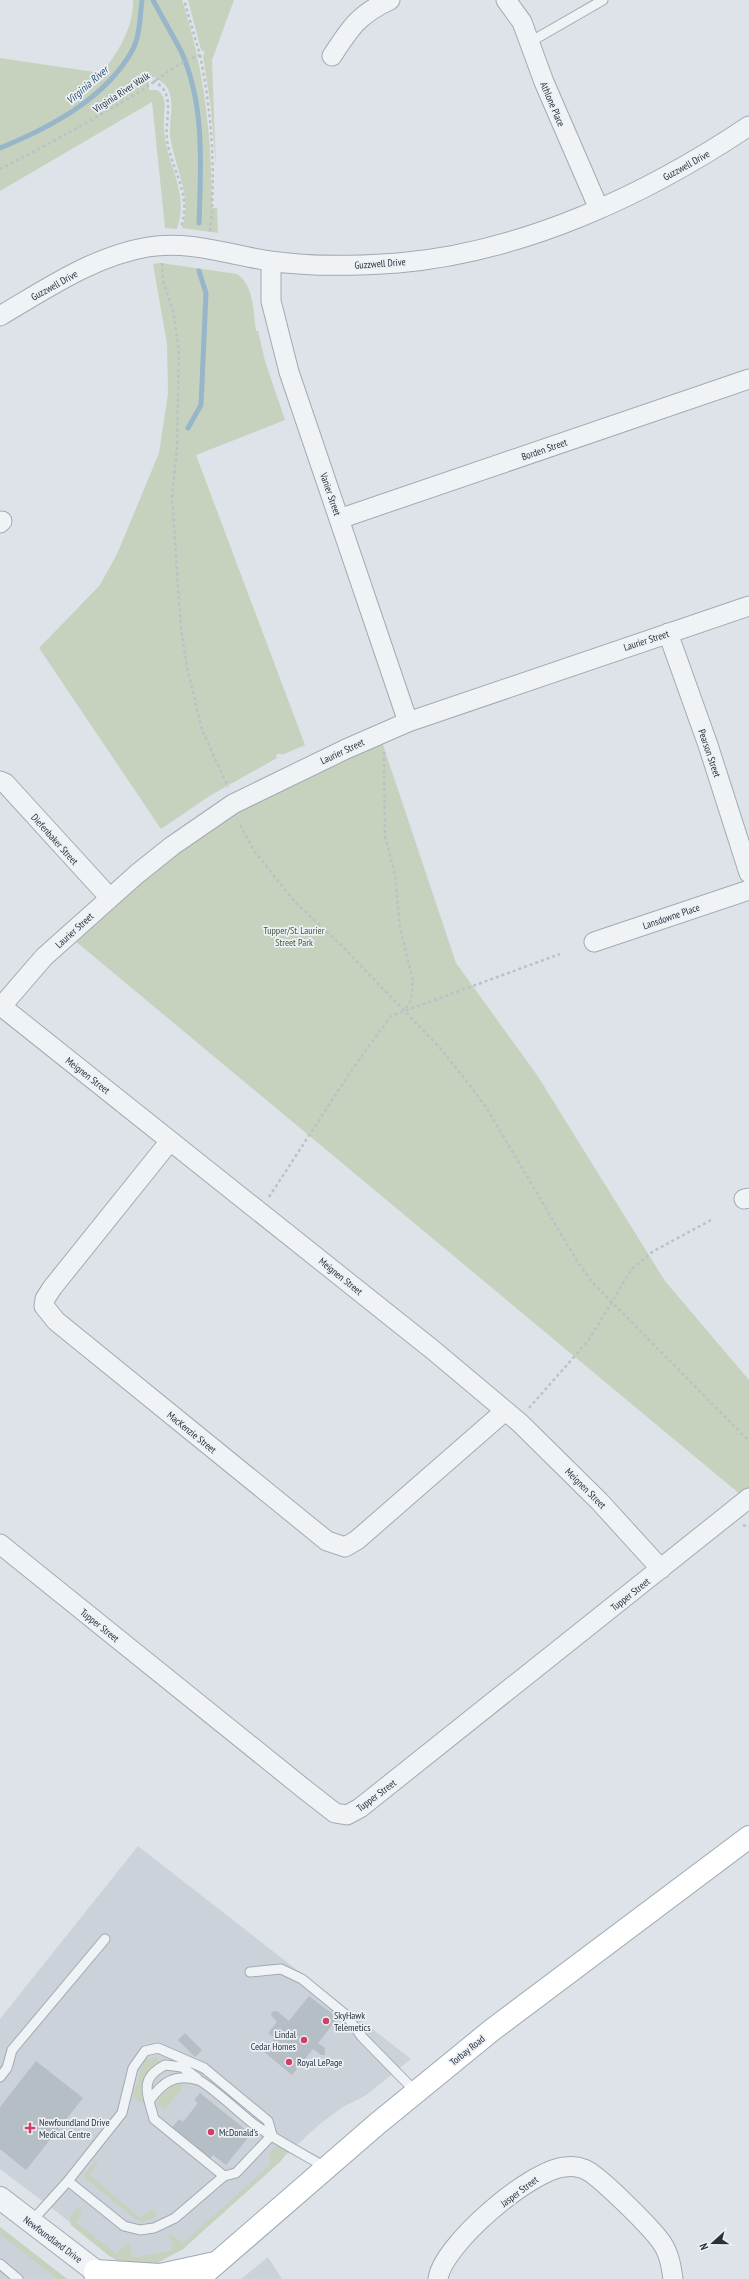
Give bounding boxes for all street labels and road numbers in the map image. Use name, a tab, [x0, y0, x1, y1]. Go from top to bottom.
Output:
street label: Virginia River Walk	[90, 69, 152, 116]
street label: Athlone Place	[537, 80, 568, 129]
street label: Guzzwell Drive	[661, 147, 712, 184]
street label: Guzzwell Drive	[354, 255, 406, 272]
street label: Guzzwell Drive	[29, 267, 80, 304]
street label: Borden Street	[520, 436, 569, 463]
street label: Vanier Street	[317, 470, 344, 518]
street label: Laurier Street	[622, 627, 671, 654]
street label: Pearson Street	[695, 727, 724, 779]
street label: Laurier Street	[318, 736, 366, 767]
street label: Diefenbaker Street	[28, 811, 81, 868]
street label: Lansdowne Place	[641, 901, 701, 932]
street label: Laurier Street	[53, 910, 96, 951]
street label: Meignen Street	[63, 1054, 113, 1097]
street label: Meignen Street	[316, 1255, 365, 1298]
street label: MacKenzie Street	[164, 1409, 219, 1456]
street label: Meignen Street	[562, 1465, 609, 1512]
street label: Tupper Street	[608, 1575, 653, 1614]
street label: Tupper Street	[78, 1606, 122, 1645]
street label: Tupper Street	[354, 1776, 399, 1815]
street label: Torbay Road	[447, 2032, 488, 2068]
street label: Jasper Street	[497, 2173, 541, 2210]
street label: Newfoundland Drive	[21, 2213, 85, 2266]

